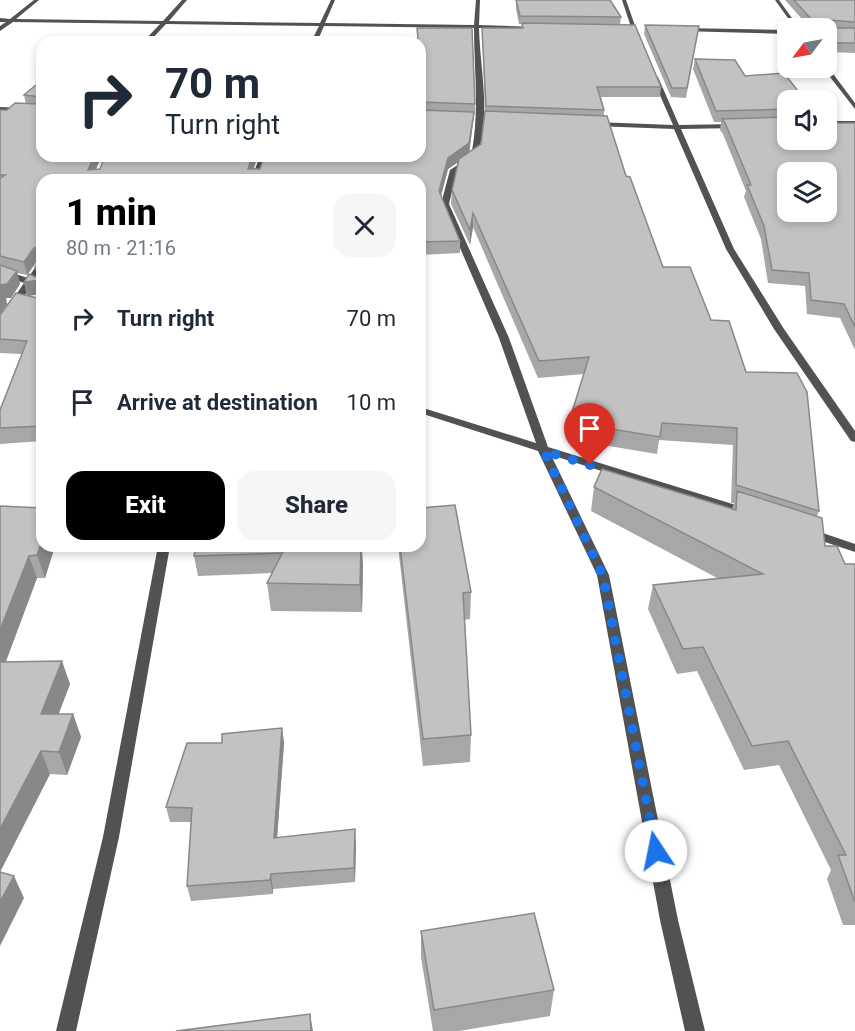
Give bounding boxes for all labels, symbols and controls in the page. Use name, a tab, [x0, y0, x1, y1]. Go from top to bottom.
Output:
north arrow	[777, 18, 837, 78]
map controls	[777, 18, 837, 222]
text: 70 m	[165, 59, 260, 108]
icon: right	[66, 60, 144, 138]
button: sound	[777, 90, 837, 150]
text: Turn right	[165, 109, 280, 141]
button: layers	[777, 162, 837, 222]
text: 1 min	[66, 192, 157, 234]
button: close	[333, 194, 396, 257]
text: 80 m · 21:16	[66, 236, 176, 260]
icon: right	[66, 302, 99, 335]
text: Turn right	[117, 306, 214, 331]
text: 70 m	[347, 306, 396, 331]
icon: arrive	[66, 386, 99, 419]
text: Arrive at destination	[117, 390, 318, 415]
text: 10 m	[347, 390, 396, 415]
pin	[564, 403, 615, 465]
icon: arrive	[573, 412, 606, 445]
button: Exit	[66, 471, 225, 540]
button: Share	[237, 471, 396, 540]
position arrow	[624, 819, 688, 883]

